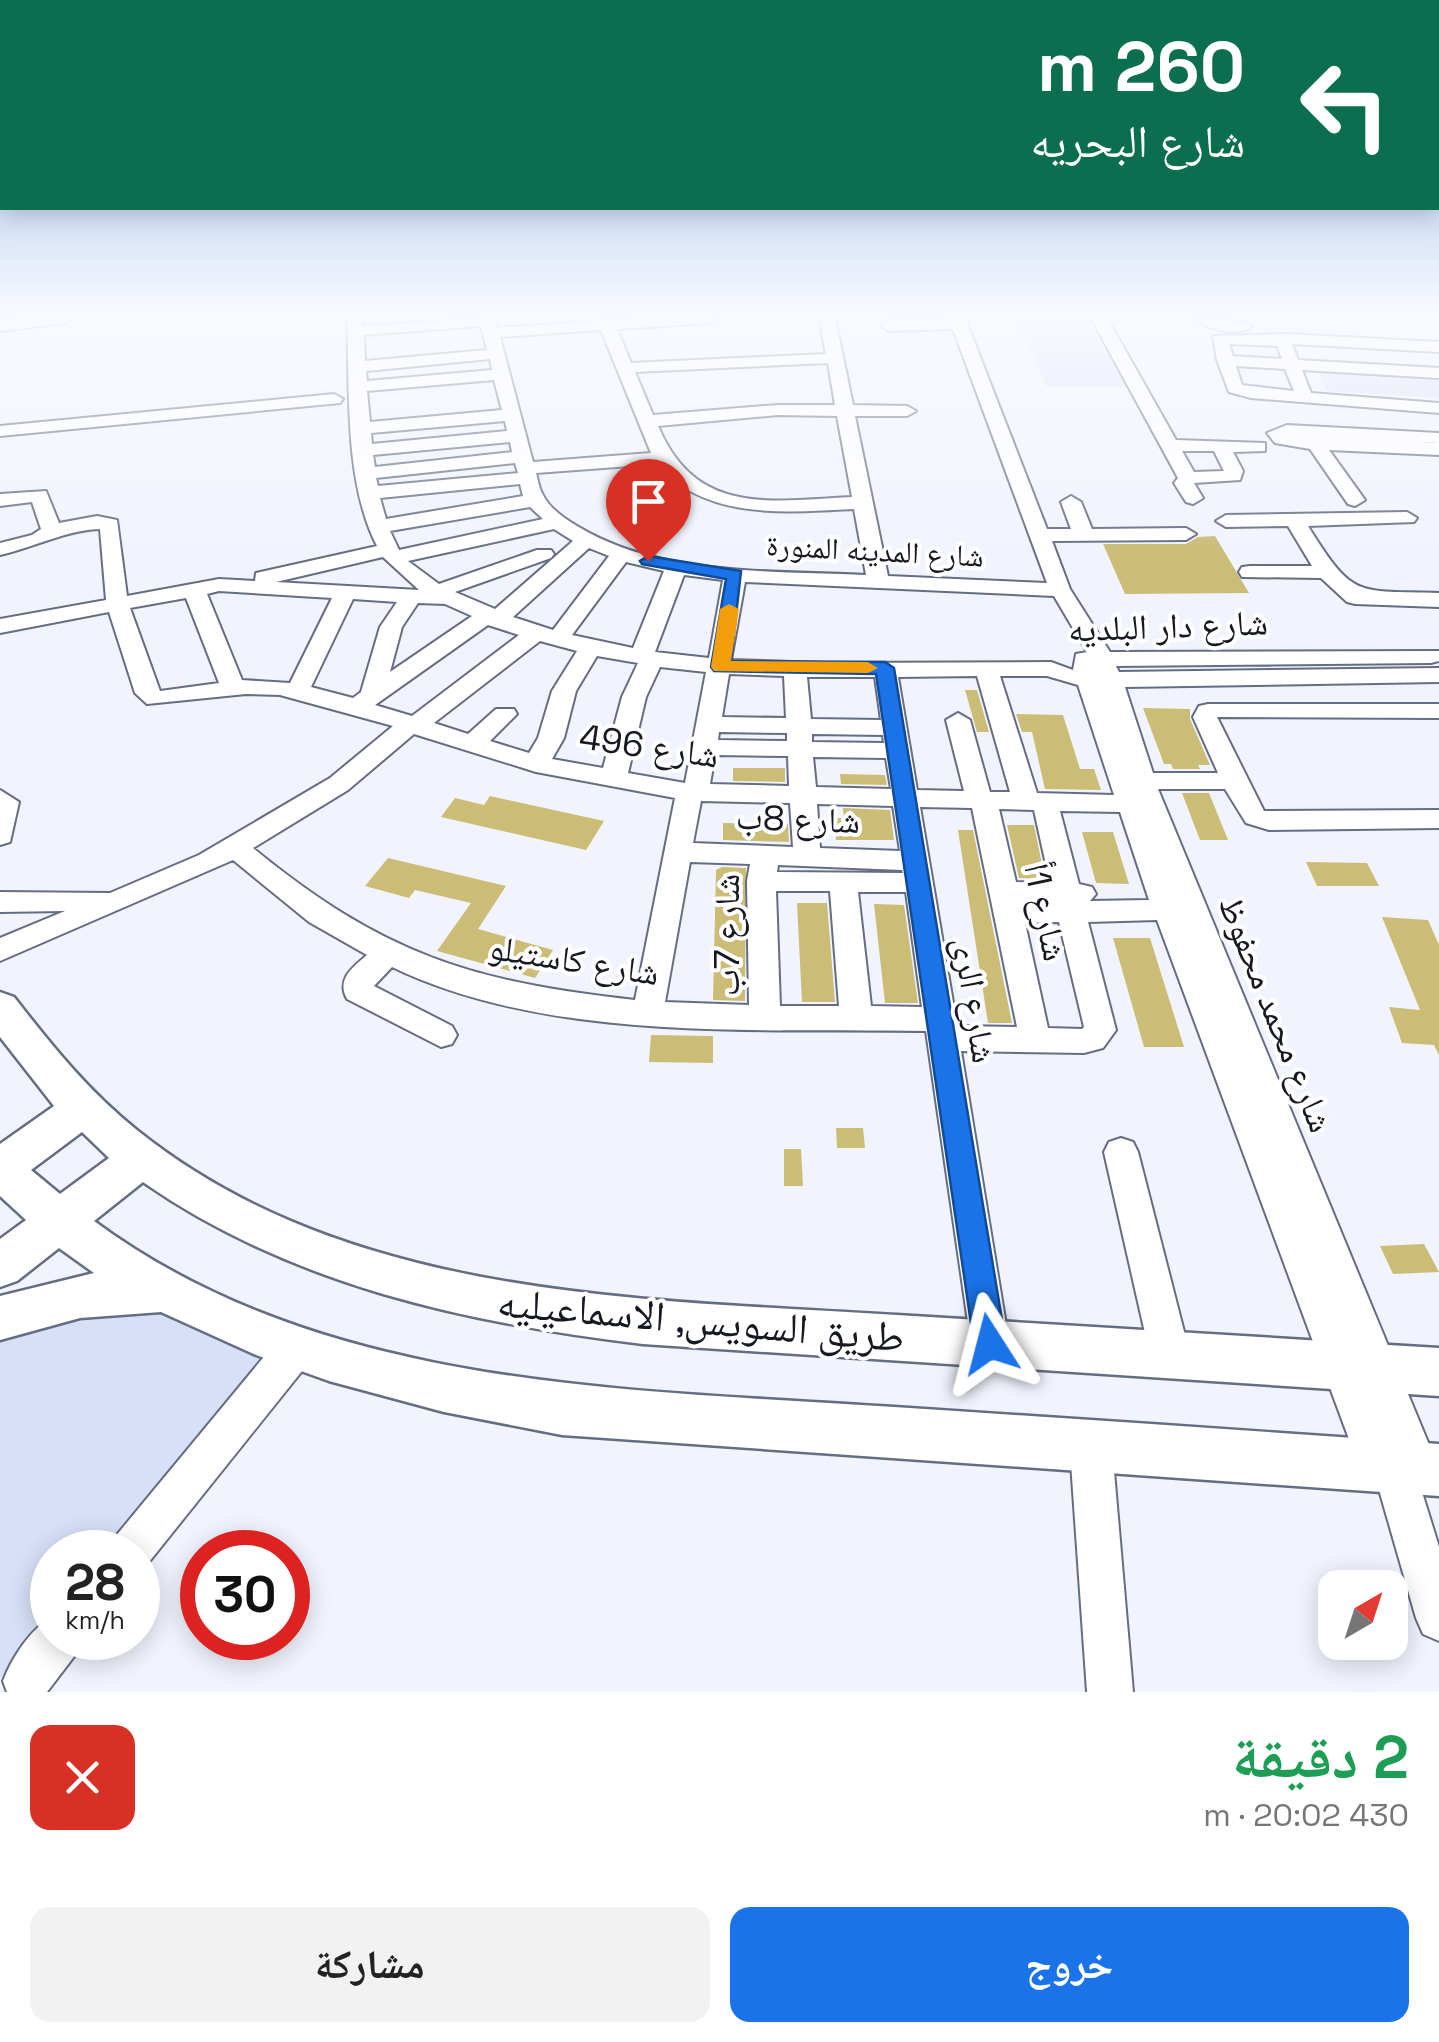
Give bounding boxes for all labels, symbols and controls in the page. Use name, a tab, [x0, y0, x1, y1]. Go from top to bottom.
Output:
text: 260 m	[1037, 22, 1245, 111]
icon: left	[1280, 40, 1410, 170]
text: شارع البحريه	[1031, 113, 1245, 170]
pin	[606, 459, 691, 562]
icon: arrive	[621, 474, 676, 529]
street label: شارع المدينه المنورة	[765, 525, 985, 576]
street label: شارع دار البلديه	[1067, 601, 1269, 651]
street label: شارع 496	[576, 714, 722, 778]
street label: شارع 8ب	[735, 795, 861, 843]
street label: شارع 1أ	[1014, 859, 1078, 965]
street label: شارع 7ب	[705, 874, 749, 996]
street label: شارع محمد محفوظ	[1209, 889, 1343, 1139]
street label: شارع كاستيلو	[486, 925, 662, 995]
street label: شارع الرى	[943, 934, 1007, 1066]
street label: طريق السويس, الاسماعيليه	[495, 1275, 907, 1364]
position arrow	[938, 1292, 1042, 1396]
speed limit sign: 30	[180, 1530, 310, 1660]
text: 28	[65, 1551, 125, 1615]
north arrow	[1318, 1570, 1408, 1660]
map controls	[1318, 1570, 1408, 1660]
text: km/h	[65, 1604, 125, 1636]
text: 2 دقيقة	[1232, 1719, 1409, 1796]
button: close	[30, 1725, 135, 1830]
text: 430 m · 20:02	[1203, 1795, 1409, 1835]
button: مشاركة	[30, 1907, 710, 2022]
button: خروج	[730, 1907, 1409, 2022]

